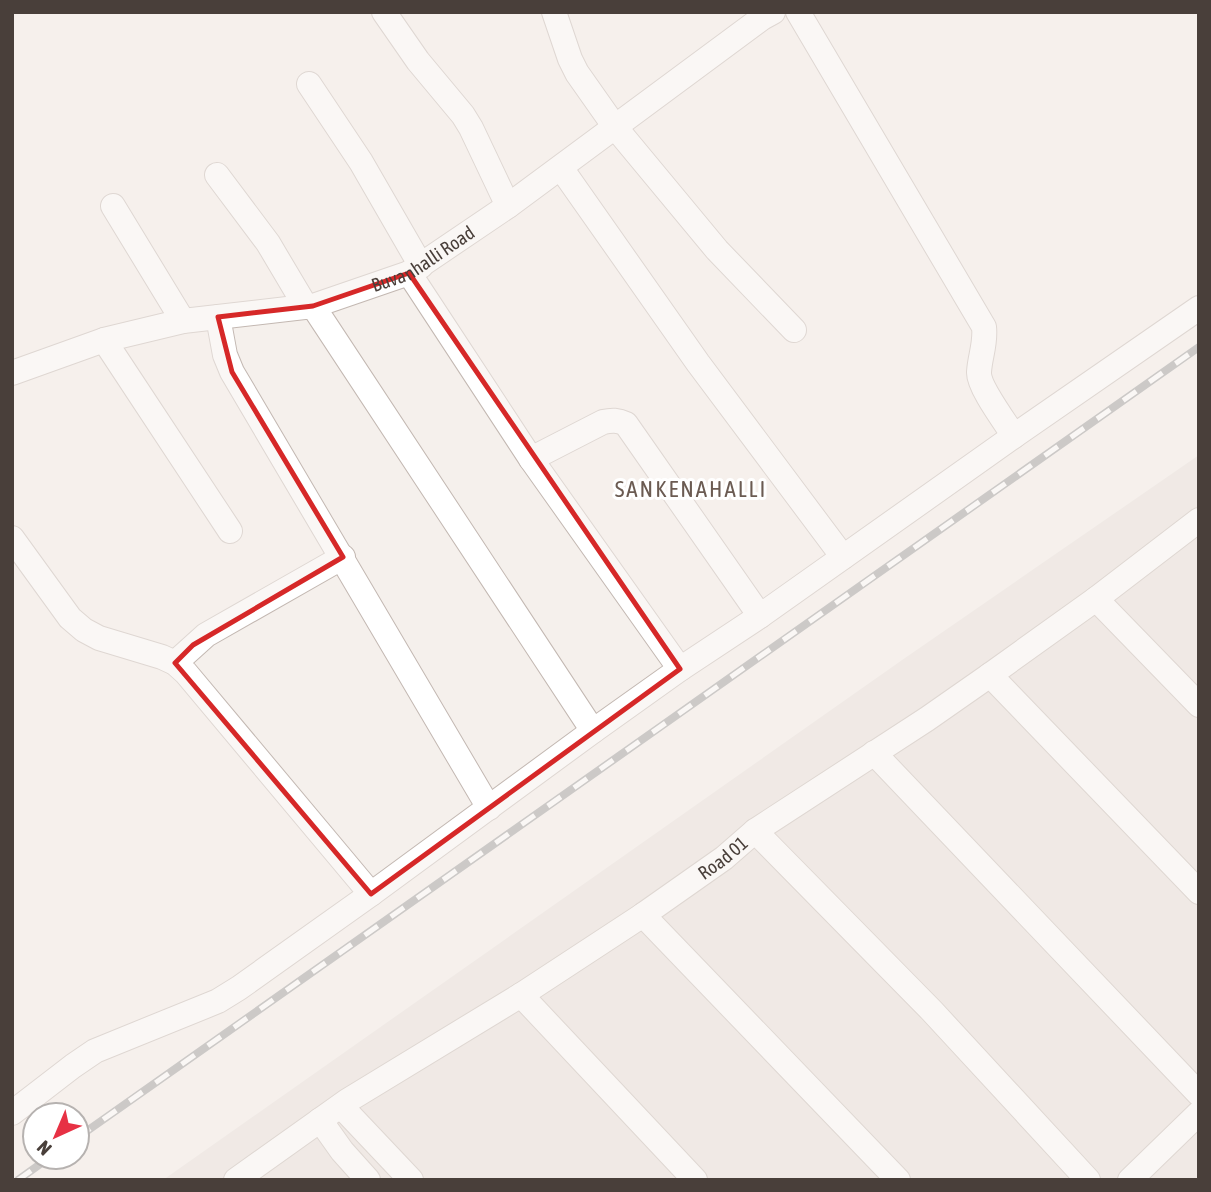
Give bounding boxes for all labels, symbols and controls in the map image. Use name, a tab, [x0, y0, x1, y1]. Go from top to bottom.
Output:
street label: Buvanhalli Road	[368, 221, 478, 296]
district label: SANKENAHALLI	[615, 476, 767, 502]
street label: Road 01	[694, 832, 752, 884]
north arrow	[21, 1101, 91, 1171]
text: N	[33, 1136, 56, 1160]

